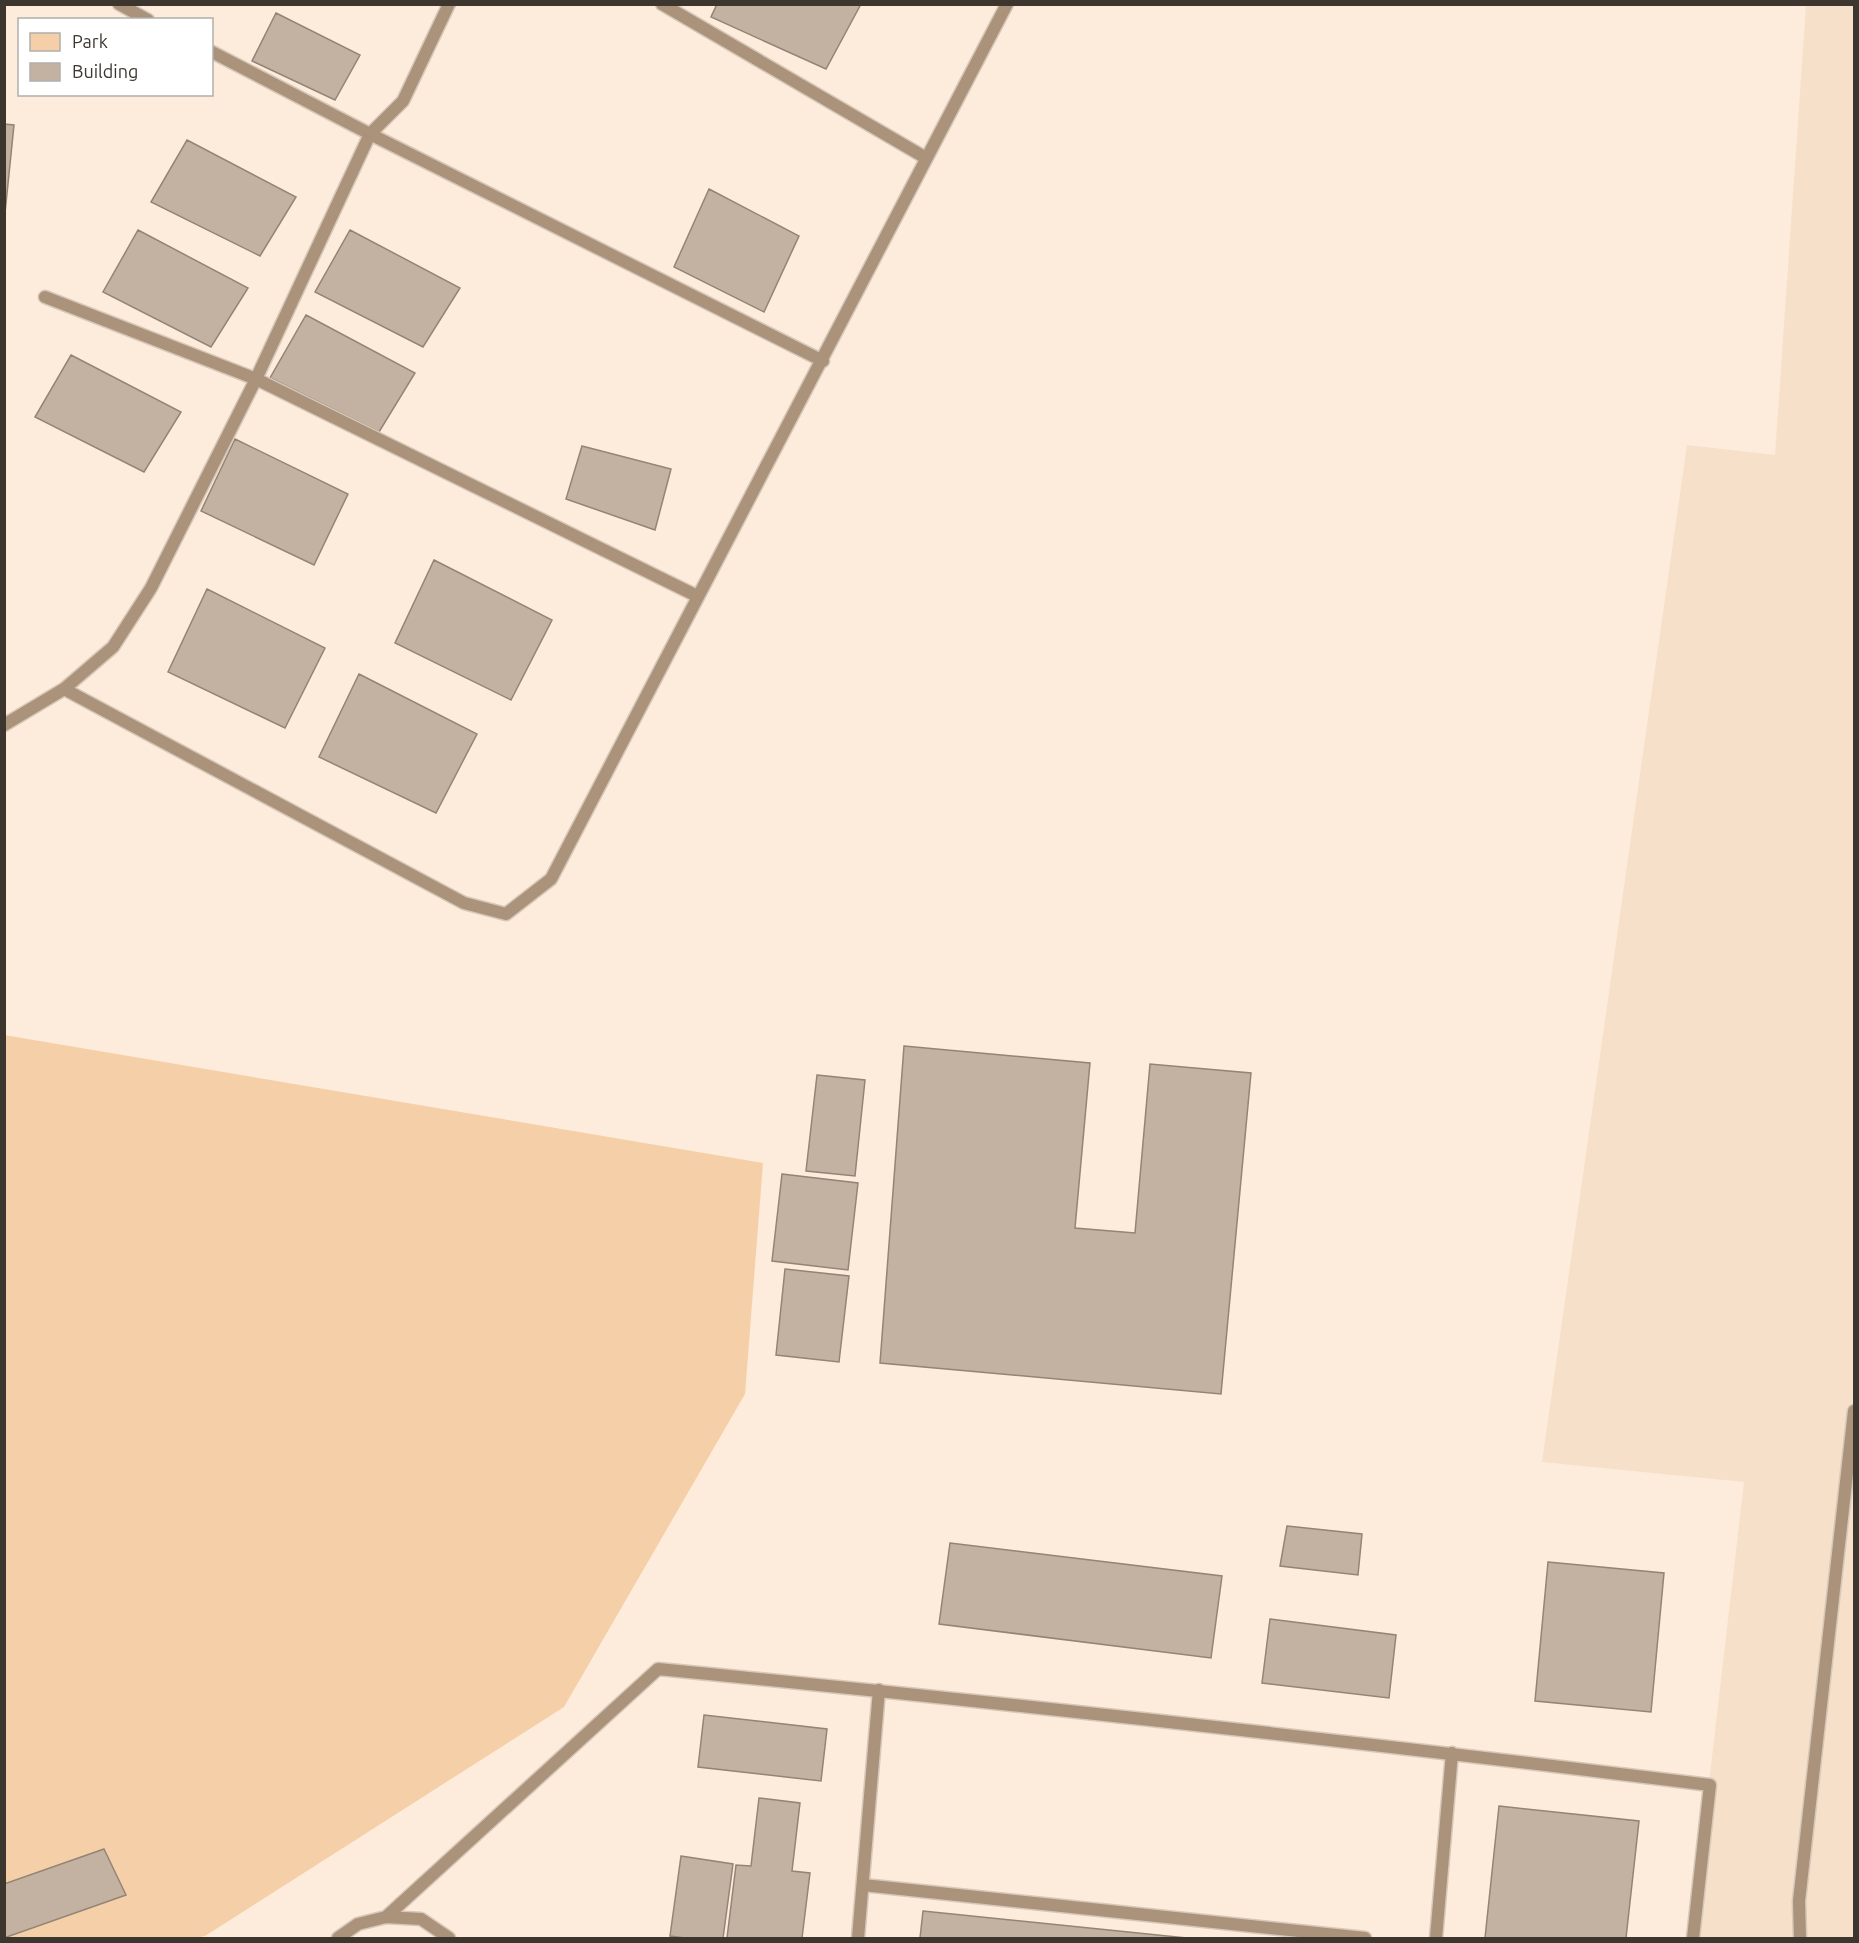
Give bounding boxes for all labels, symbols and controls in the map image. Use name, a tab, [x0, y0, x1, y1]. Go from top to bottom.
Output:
legend	[18, 18, 213, 96]
text: Park	[72, 31, 108, 51]
text: Building	[72, 61, 138, 81]

